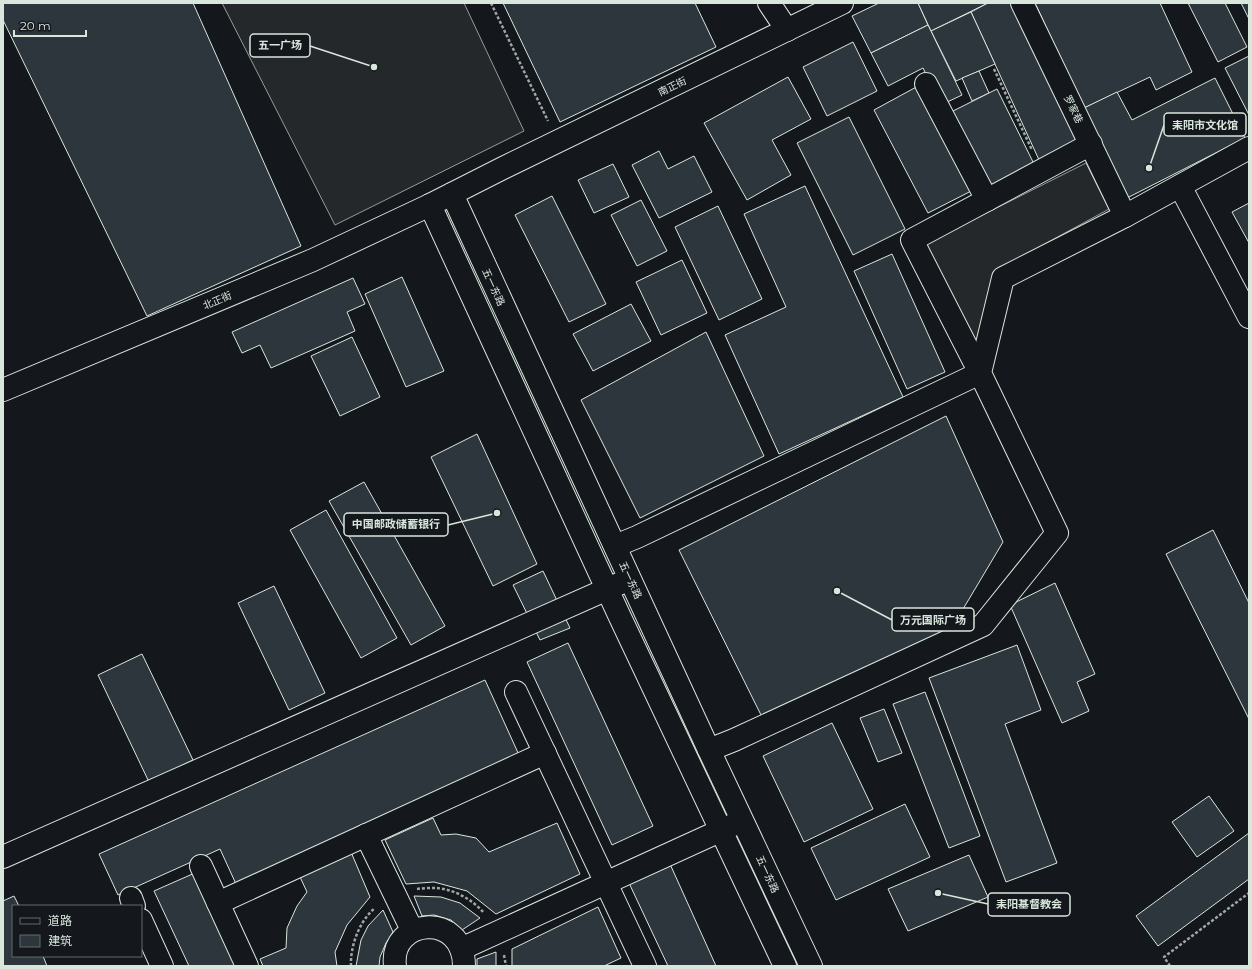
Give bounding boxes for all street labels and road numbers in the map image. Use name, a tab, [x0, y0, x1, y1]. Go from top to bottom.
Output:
street label: 南正街	[656, 74, 689, 99]
street label: 罗家巷	[1061, 93, 1086, 126]
street label: 五一东路	[479, 266, 508, 308]
street label: 北正街	[201, 289, 234, 312]
street label: 五一东路	[616, 559, 645, 601]
street label: 五一东路	[753, 853, 782, 895]

